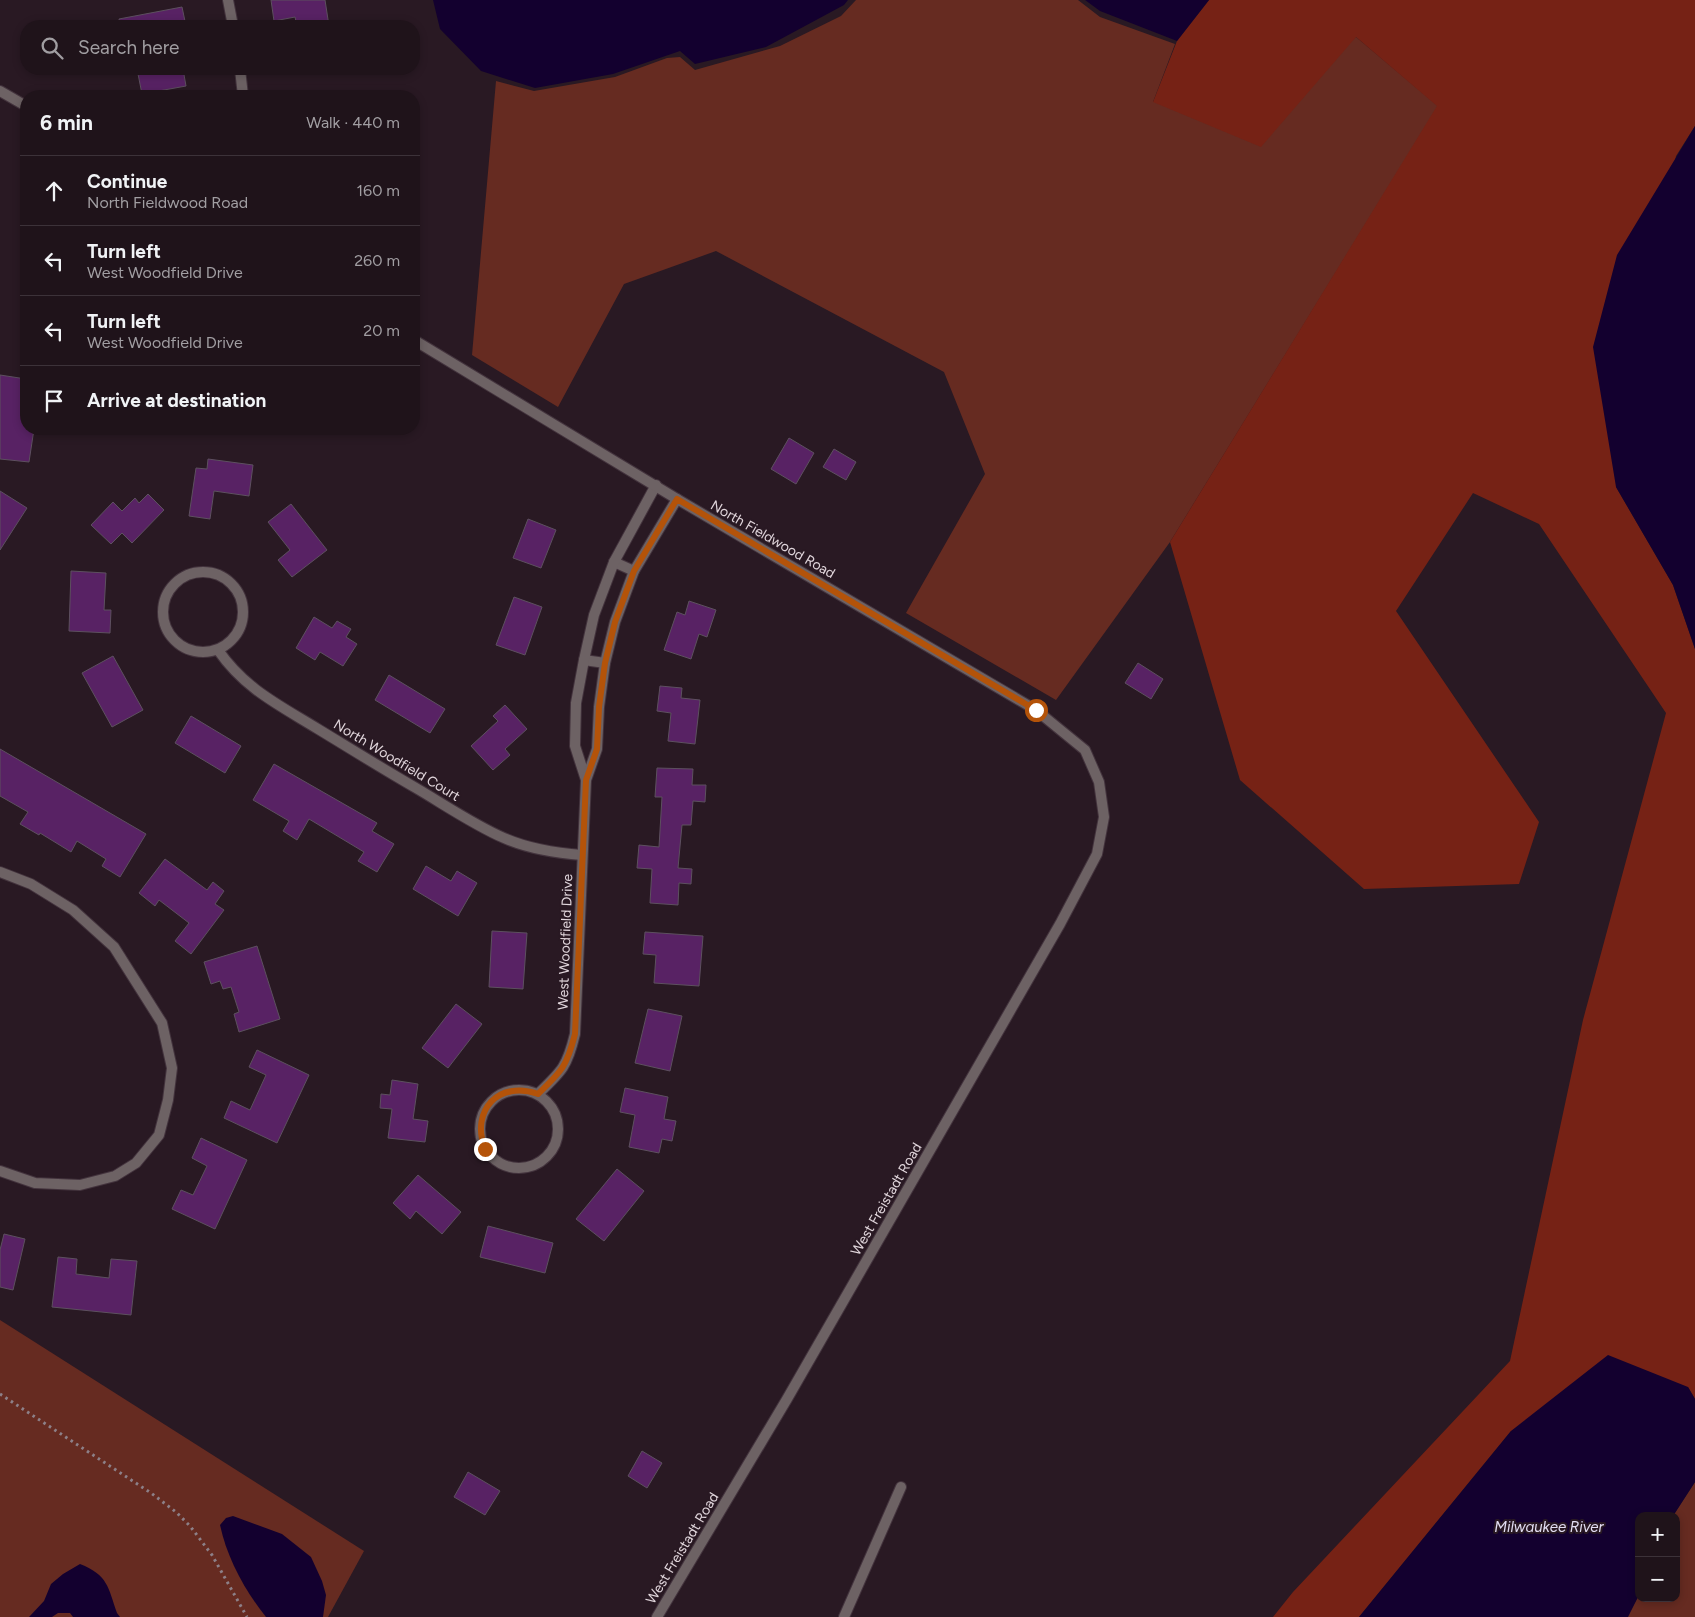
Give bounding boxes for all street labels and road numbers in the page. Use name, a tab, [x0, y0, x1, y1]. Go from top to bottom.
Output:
street label: North Fieldwood Road	[707, 497, 838, 582]
street label: North Woodfield Court	[330, 716, 463, 805]
street label: West Woodfield Drive	[555, 873, 576, 1010]
street label: West Freistadt Road	[847, 1140, 926, 1258]
street label: West Freistadt Road	[642, 1489, 722, 1607]

